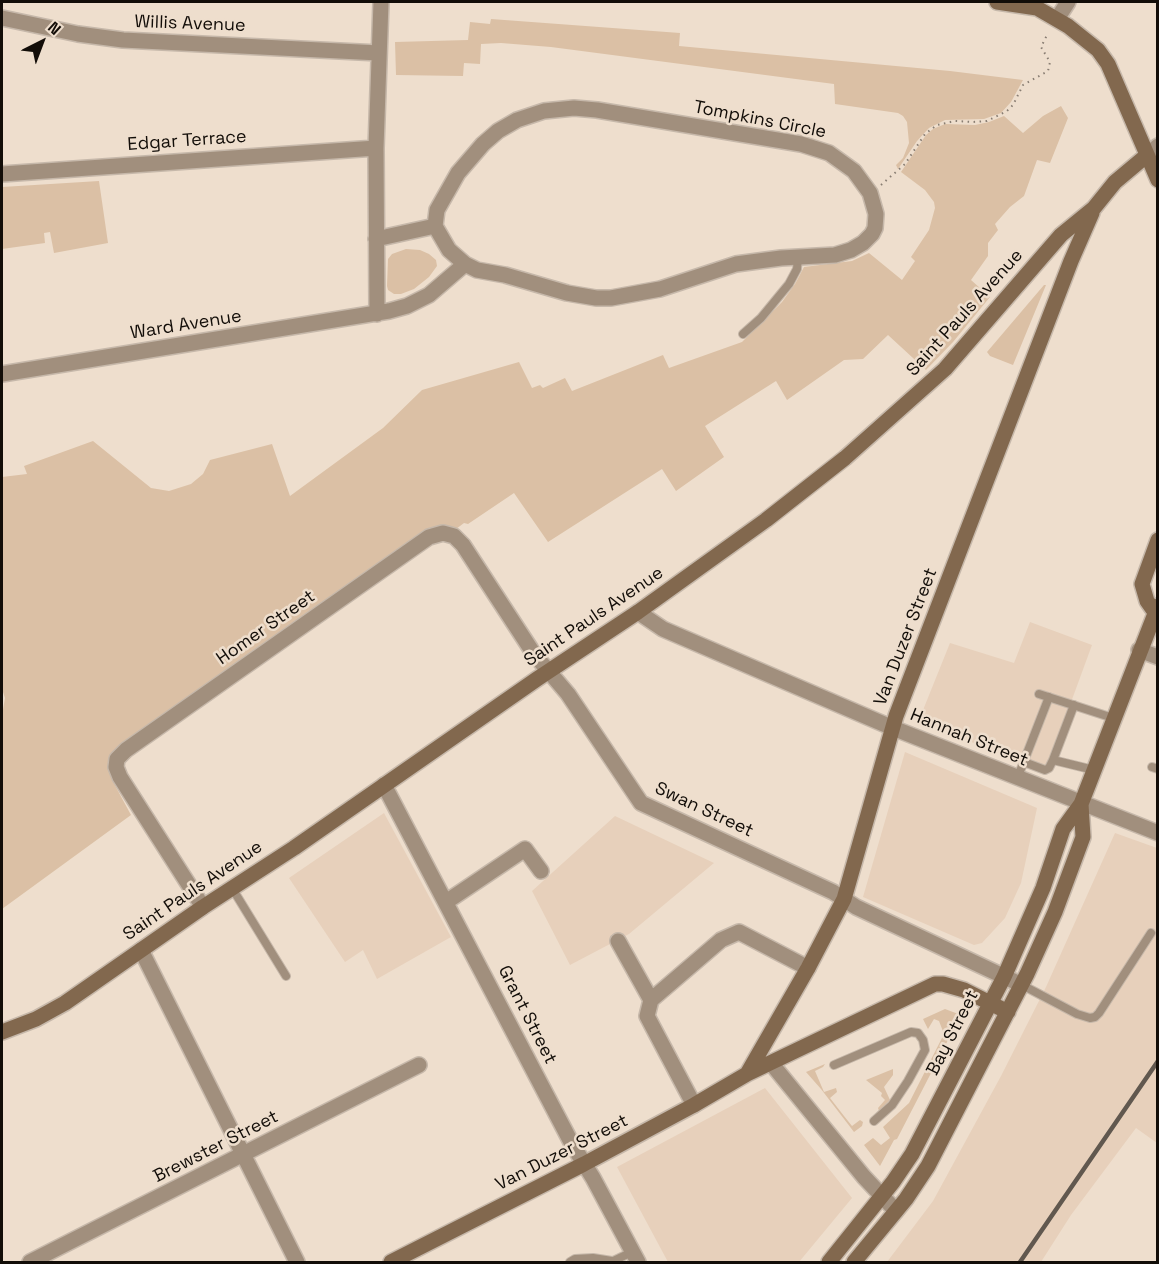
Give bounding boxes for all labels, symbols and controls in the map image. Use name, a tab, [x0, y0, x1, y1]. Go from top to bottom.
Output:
street label: Willis Avenue	[134, 11, 246, 37]
north arrow	[12, 12, 72, 72]
text: N	[43, 17, 65, 40]
street label: Tompkins Circle	[692, 97, 828, 143]
street label: Edgar Terrace	[127, 126, 247, 156]
street label: Saint Pauls Avenue	[902, 245, 1028, 381]
street label: Ward Avenue	[129, 306, 243, 344]
street label: Saint Pauls Avenue	[520, 562, 668, 672]
street label: Van Duzer Street	[870, 565, 942, 709]
street label: Homer Street	[213, 586, 319, 670]
street label: Hannah Street	[907, 705, 1031, 771]
street label: Swan Street	[651, 778, 757, 842]
street label: Saint Pauls Avenue	[119, 836, 267, 946]
street label: Grant Street	[493, 962, 561, 1068]
street label: Bay Street	[922, 987, 984, 1079]
street label: Brewster Street	[150, 1106, 282, 1188]
street label: Van Duzer Street	[492, 1110, 632, 1196]

